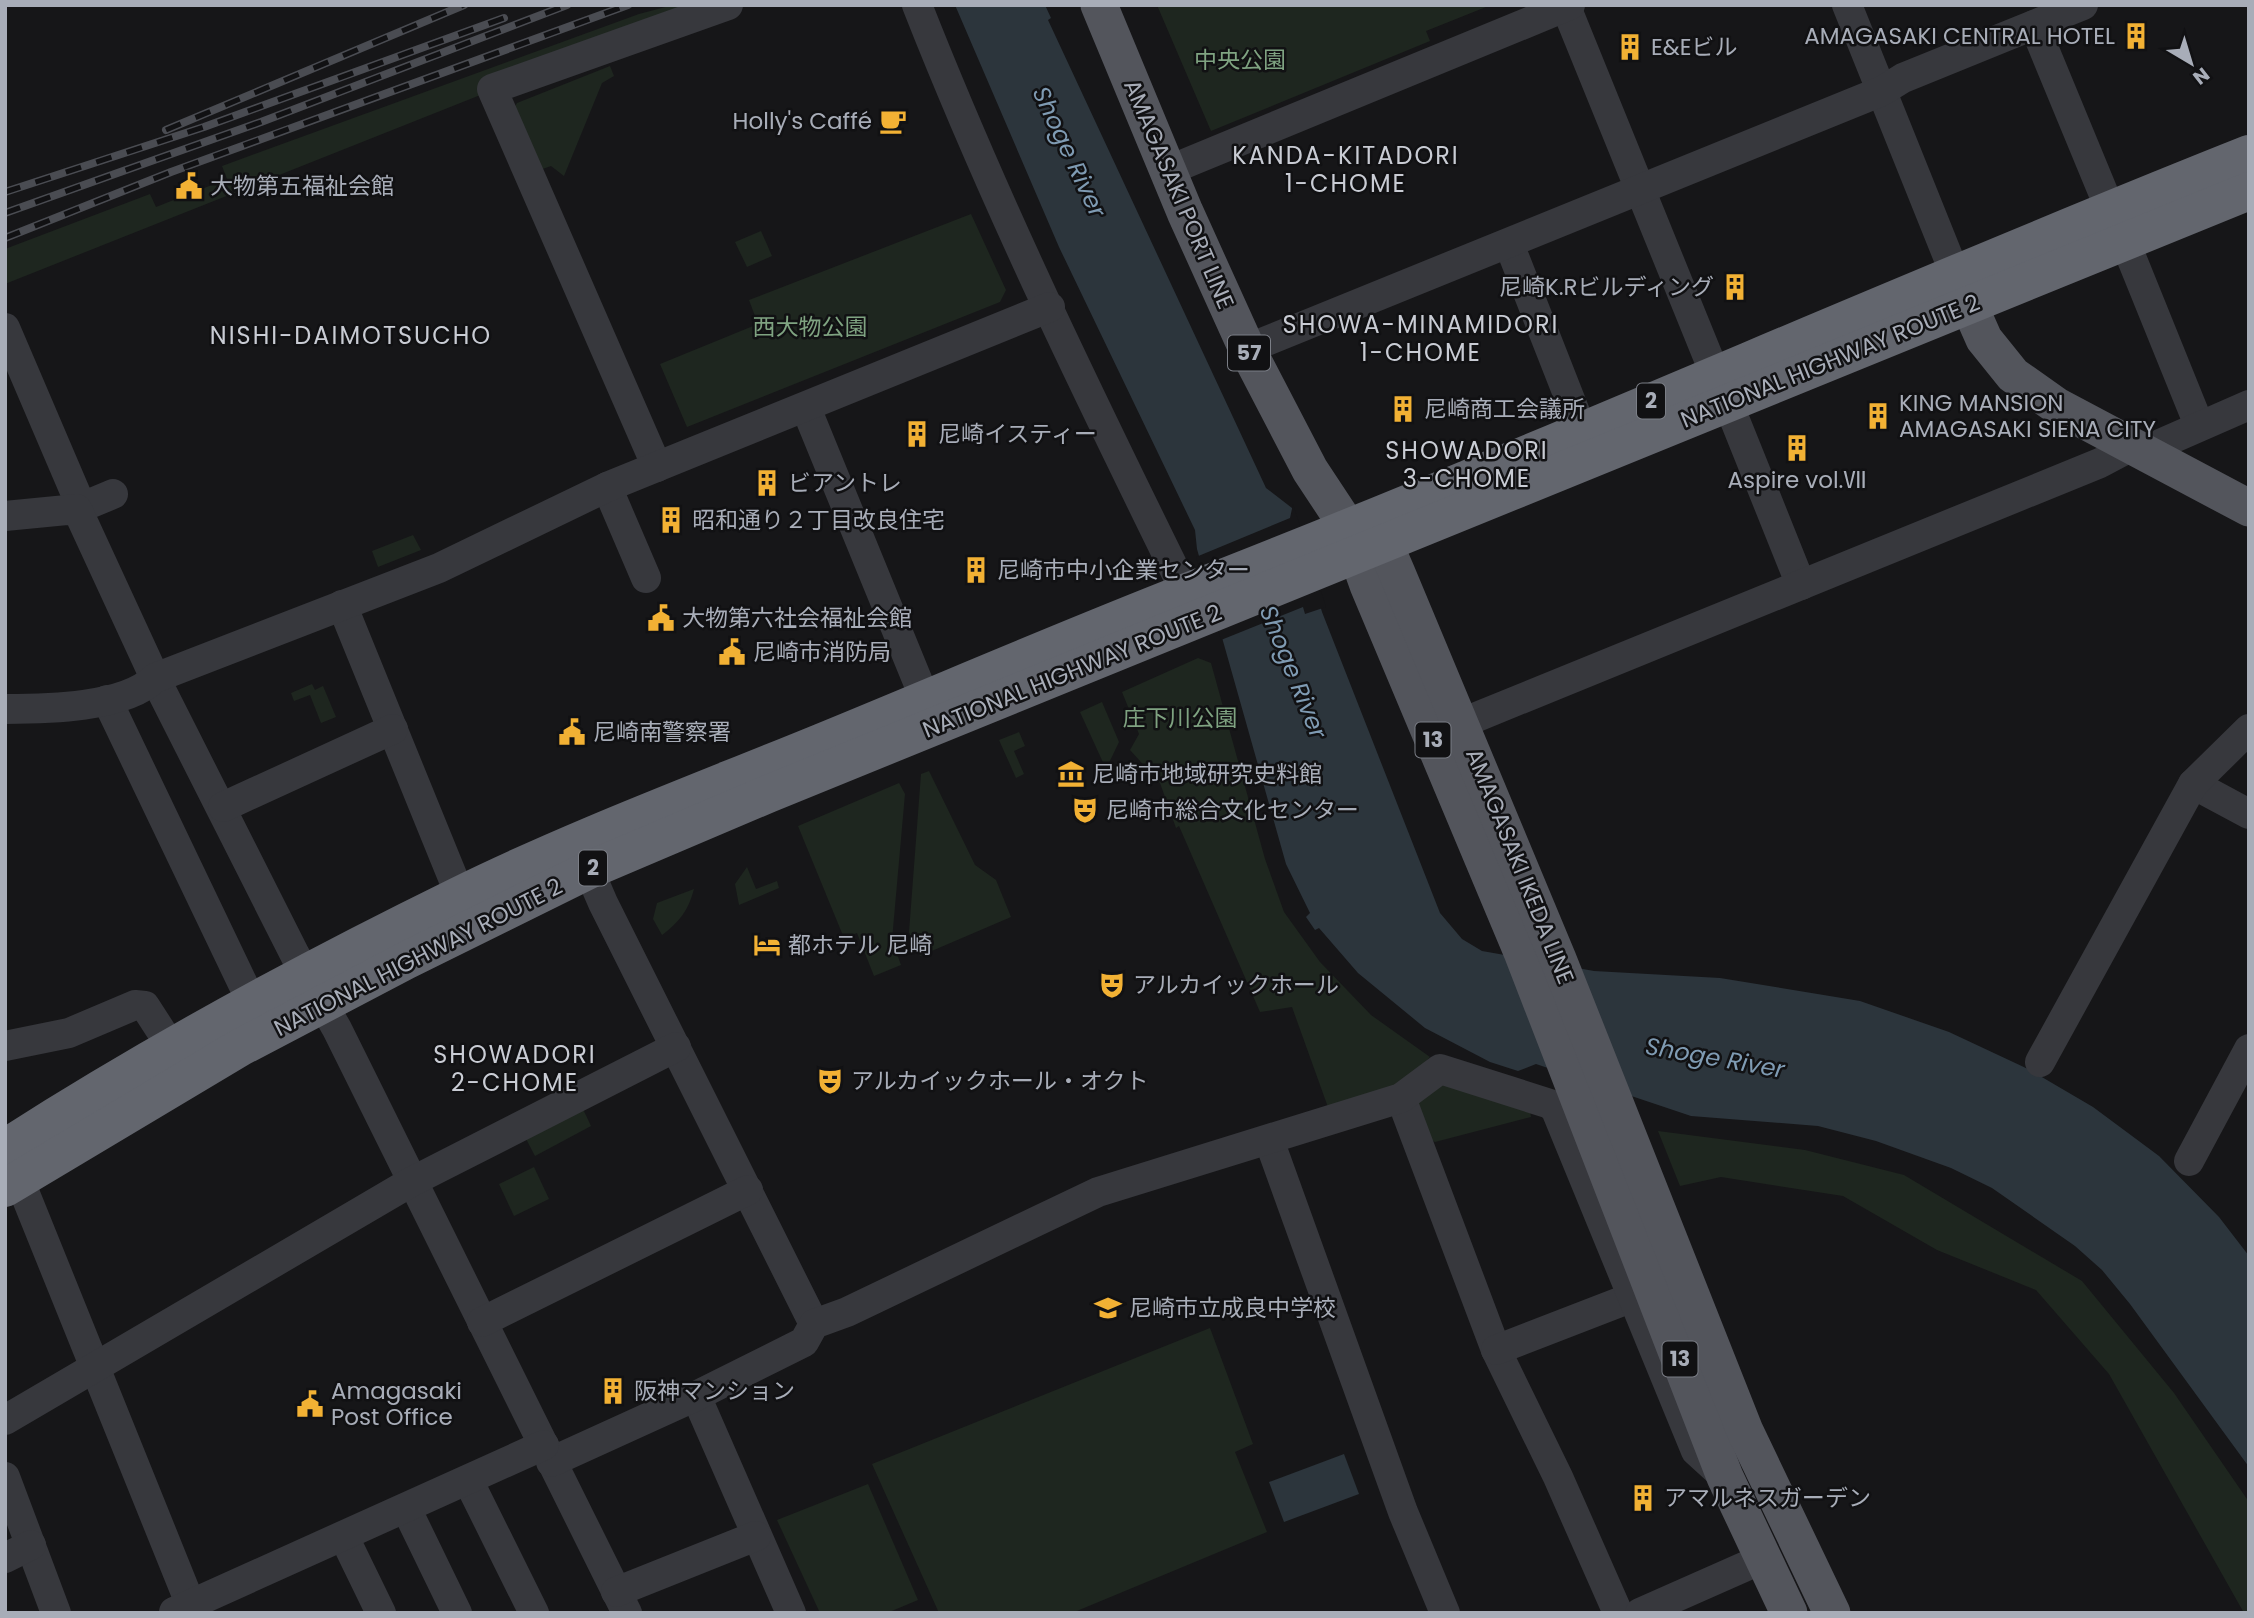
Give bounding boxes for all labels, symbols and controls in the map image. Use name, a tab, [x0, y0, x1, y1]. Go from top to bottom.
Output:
place label: AMAGASAKI CENTRAL HOTEL	[1804, 20, 2115, 52]
building icon: AMAGASAKI CENTRAL HOTEL	[2121, 21, 2151, 51]
north arrow	[2156, 28, 2226, 98]
place label: E&Eビル	[1651, 31, 1738, 63]
building icon: E&Eビル	[1615, 32, 1645, 62]
park label: 中央公園	[1194, 44, 1286, 76]
text: N	[2187, 61, 2215, 91]
street label: AMAGASAKI PORT LINE	[1116, 74, 1242, 314]
water label: Shoge River	[1025, 81, 1115, 223]
place label: Holly's Caffé	[733, 105, 872, 137]
cafe icon: Holly's Caffé	[878, 106, 908, 136]
district label: KANDA-KITADORI 1-CHOME	[1232, 139, 1460, 200]
place label: 大物第五福祉会館	[210, 170, 394, 202]
public building icon: 大物第五福祉会館	[174, 171, 204, 201]
place label: 尼崎K.Rビルディング	[1499, 271, 1714, 303]
building icon: 尼崎K.Rビルディング	[1720, 272, 1750, 302]
street label: NATIONAL HIGHWAY ROUTE 2	[1676, 286, 1984, 436]
district label: SHOWA-MINAMIDORI 1-CHOME	[1283, 308, 1559, 369]
park label: 西大物公園	[753, 311, 868, 343]
district label: NISHI-DAIMOTSUCHO	[210, 319, 492, 352]
road number: 57	[1228, 336, 1270, 370]
road number: 2	[1637, 384, 1665, 418]
place label: KING MANSION AMAGASAKI SIENA CITY	[1899, 387, 2156, 445]
place label: 尼崎商工会議所	[1424, 393, 1585, 425]
building icon: 尼崎商工会議所	[1388, 394, 1418, 424]
building icon: KING MANSION AMAGASAKI SIENA CITY	[1863, 401, 1893, 431]
place label: 尼崎イスティー	[938, 418, 1097, 450]
building icon: 尼崎イスティー	[902, 419, 932, 449]
building icon: Aspire vol.Ⅶ	[1782, 433, 1812, 463]
district label: SHOWADORI 3-CHOME	[1385, 434, 1549, 495]
place label: Aspire vol.Ⅶ	[1728, 464, 1866, 496]
place label: ビアントレ	[788, 467, 902, 499]
building icon: ビアントレ	[752, 468, 782, 498]
place label: 昭和通り２丁目改良住宅	[692, 504, 945, 536]
building icon: 昭和通り２丁目改良住宅	[656, 505, 686, 535]
place label: 尼崎市中小企業センター	[997, 554, 1250, 586]
building icon: 尼崎市中小企業センター	[961, 555, 991, 585]
street label: NATIONAL HIGHWAY ROUTE 2	[918, 596, 1226, 746]
water label: Shoge River	[1252, 600, 1336, 744]
place label: 大物第六社会福祉会館	[682, 602, 912, 634]
public building icon: 大物第六社会福祉会館	[646, 603, 676, 633]
place label: 尼崎市消防局	[753, 636, 891, 668]
public building icon: 尼崎市消防局	[717, 637, 747, 667]
park label: 庄下川公園	[1123, 702, 1238, 734]
place label: 尼崎南警察署	[593, 716, 731, 748]
public building icon: 尼崎南警察署	[557, 717, 587, 747]
road number: 13	[1416, 722, 1450, 758]
street label: AMAGASAKI IKEDA LINE	[1458, 743, 1582, 989]
place label: 尼崎市地域研究史料館	[1092, 758, 1322, 790]
museum icon: 尼崎市地域研究史料館	[1056, 759, 1086, 789]
place label: 尼崎市総合文化センター	[1106, 794, 1359, 826]
theatre icon: 尼崎市総合文化センター	[1070, 795, 1100, 825]
road number: 2	[579, 850, 607, 886]
street label: NATIONAL HIGHWAY ROUTE 2	[268, 870, 568, 1044]
place label: 都ホテル 尼崎	[788, 929, 932, 961]
hotel icon: 都ホテル 尼崎	[752, 930, 782, 960]
place label: アルカイックホール	[1133, 969, 1339, 1001]
theatre icon: アルカイックホール	[1097, 970, 1127, 1000]
water label: Shoge River	[1643, 1029, 1788, 1086]
district label: SHOWADORI 2-CHOME	[433, 1038, 597, 1099]
place label: アルカイックホール・オクト	[851, 1065, 1149, 1097]
theatre icon: アルカイックホール・オクト	[815, 1066, 845, 1096]
place label: 尼崎市立成良中学校	[1129, 1292, 1336, 1324]
school or university icon: 尼崎市立成良中学校	[1093, 1293, 1123, 1323]
road number: 13	[1662, 1342, 1698, 1376]
place label: Amagasaki Post Office	[331, 1375, 462, 1433]
place label: 阪神マンション	[634, 1375, 795, 1407]
building icon: 阪神マンション	[598, 1376, 628, 1406]
public building icon: Amagasaki Post Office	[295, 1389, 325, 1419]
place label: アマルネスガーデン	[1664, 1482, 1871, 1514]
building icon: アマルネスガーデン	[1628, 1483, 1658, 1513]

